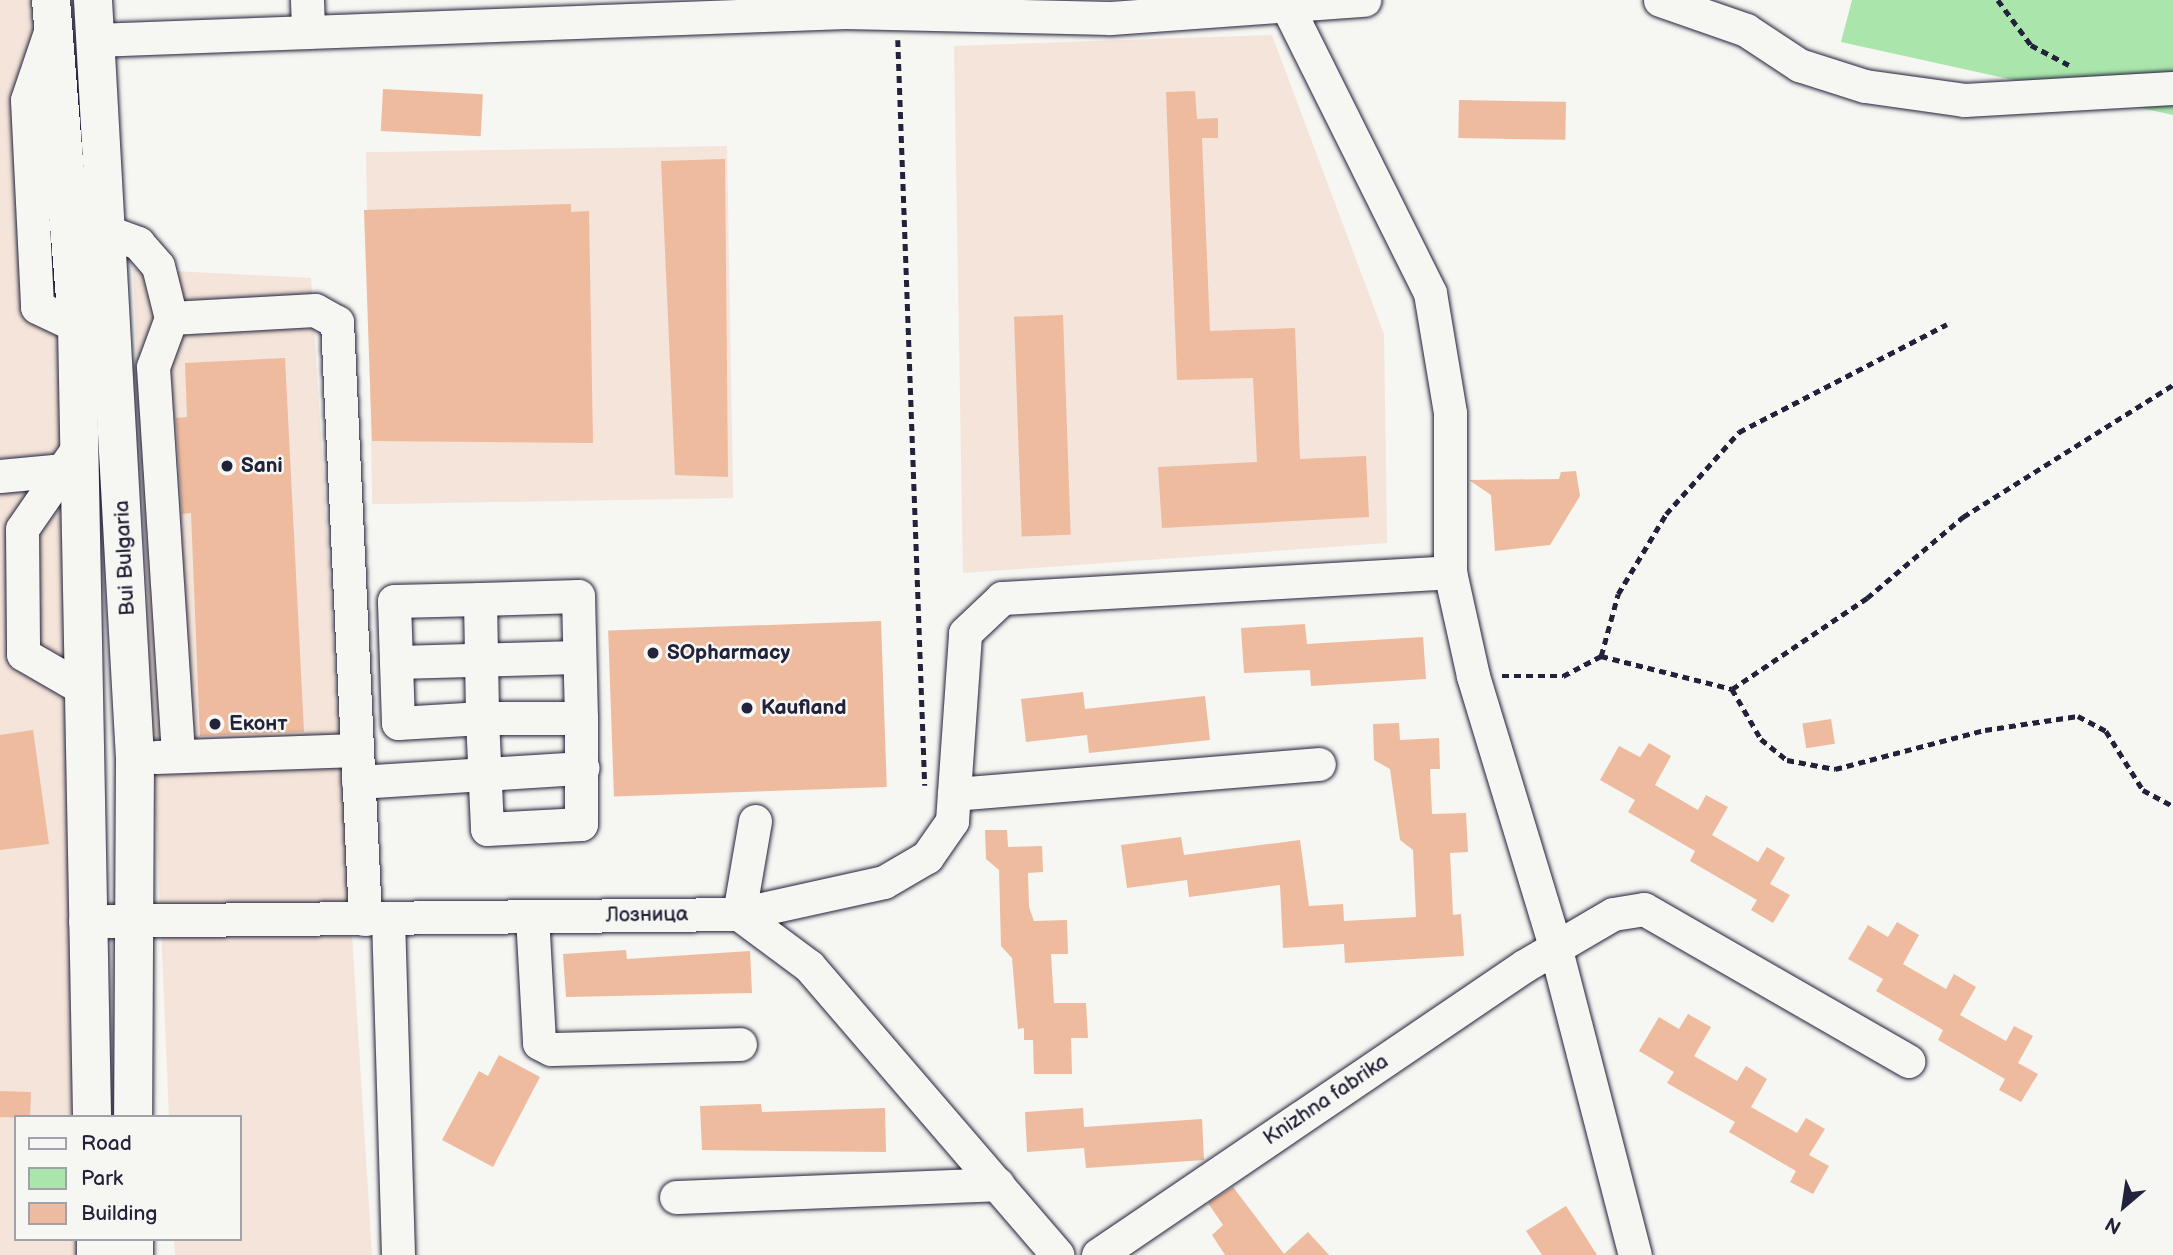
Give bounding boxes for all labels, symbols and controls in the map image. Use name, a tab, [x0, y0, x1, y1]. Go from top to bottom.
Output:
place label: Sani	[241, 453, 283, 479]
marker: Sani	[219, 458, 235, 474]
street label: Bui Bulgaria	[109, 500, 141, 616]
place label: SOpharmacy	[667, 640, 790, 666]
marker: SOpharmacy	[645, 645, 661, 661]
place label: Kaufland	[761, 695, 847, 721]
marker: Kaufland	[739, 700, 755, 716]
place label: Еконт	[229, 711, 287, 737]
marker: Еконт	[207, 716, 223, 732]
street label: Лозница	[605, 902, 689, 928]
street label: Knizhna fabrika	[1259, 1049, 1393, 1151]
legend	[14, 1115, 242, 1241]
text: Road	[81, 1131, 132, 1156]
text: Park	[81, 1166, 123, 1191]
north arrow	[2089, 1171, 2159, 1241]
text: Building	[81, 1201, 157, 1226]
text: N	[2102, 1211, 2125, 1238]

